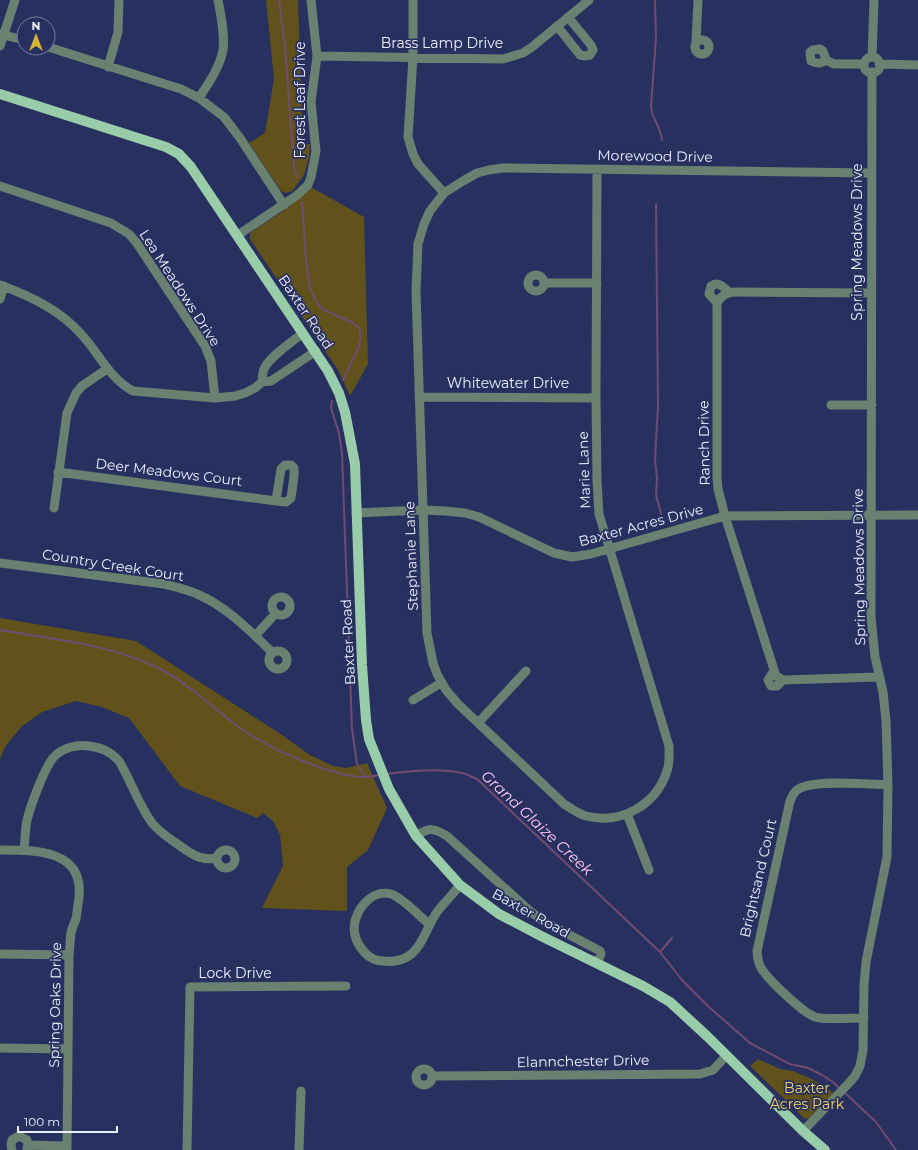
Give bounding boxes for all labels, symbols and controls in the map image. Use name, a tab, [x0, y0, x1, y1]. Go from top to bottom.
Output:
north arrow	[16, 16, 56, 56]
text: N	[32, 19, 40, 33]
street label: Brass Lamp Drive	[381, 34, 503, 52]
street label: Forest Leaf Drive	[291, 41, 309, 159]
street label: Morewood Drive	[597, 146, 713, 166]
street label: Spring Meadows Drive	[848, 163, 866, 321]
street label: Lea Meadows Drive	[136, 226, 224, 350]
street label: Baxter Road	[274, 271, 338, 353]
street label: Whitewater Drive	[447, 374, 569, 392]
street label: Ranch Drive	[694, 400, 714, 486]
street label: Marie Lane	[574, 431, 594, 509]
street label: Deer Meadows Court	[95, 454, 244, 490]
street label: Spring Meadows Drive	[849, 488, 869, 646]
street label: Baxter Acres Drive	[577, 500, 705, 550]
street label: Stephanie Lane	[400, 501, 422, 611]
street label: Country Creek Court	[41, 545, 186, 585]
street label: Baxter Road	[337, 599, 359, 685]
water label: Grand Glaize Creek	[478, 766, 598, 880]
street label: Brightsand Court	[736, 816, 781, 939]
street label: Baxter Road	[489, 884, 573, 942]
street label: Spring Oaks Drive	[45, 942, 65, 1068]
street label: Lock Drive	[198, 964, 272, 982]
street label: Elannchester Drive	[517, 1051, 649, 1071]
park label: Baxter Acres Park	[770, 1079, 845, 1113]
scale bar	[18, 1108, 117, 1134]
text: 100 m	[24, 1114, 60, 1129]

